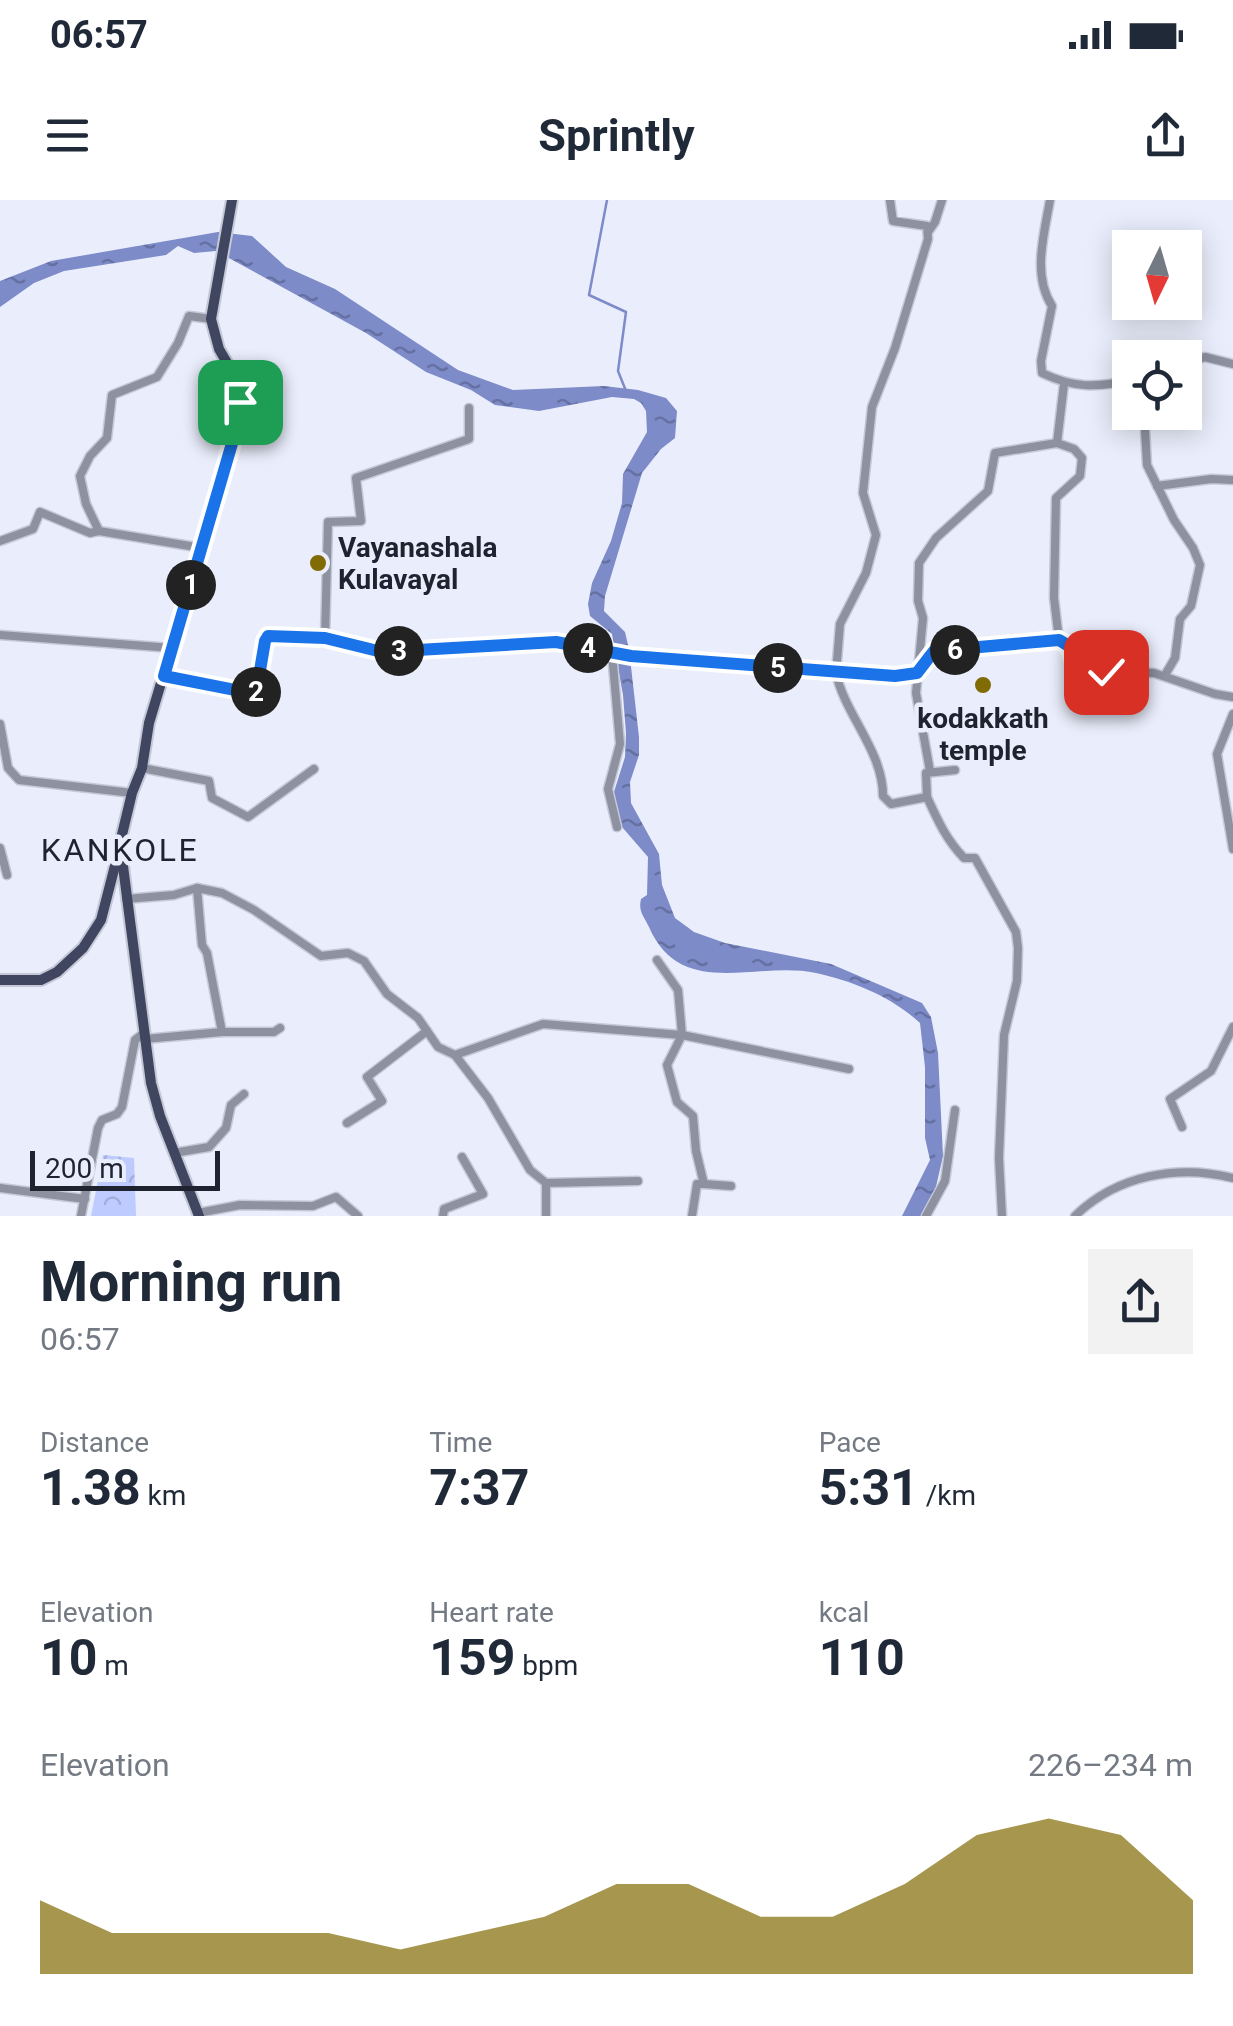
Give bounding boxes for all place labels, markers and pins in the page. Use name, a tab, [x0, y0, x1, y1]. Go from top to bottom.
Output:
pin	[198, 360, 283, 445]
place label: Vayanashala Kulavayal	[338, 531, 497, 596]
marker: Vayanashala Kulavayal	[307, 552, 329, 574]
pin: 1	[166, 560, 216, 610]
pin: 4	[563, 623, 613, 673]
pin: 6	[930, 625, 980, 675]
pin: 3	[374, 626, 424, 676]
pin	[1064, 630, 1149, 715]
pin: 5	[753, 643, 803, 693]
pin: 2	[231, 667, 281, 717]
marker: kodakkath temple	[972, 674, 994, 696]
place label: kodakkath temple	[917, 702, 1049, 767]

